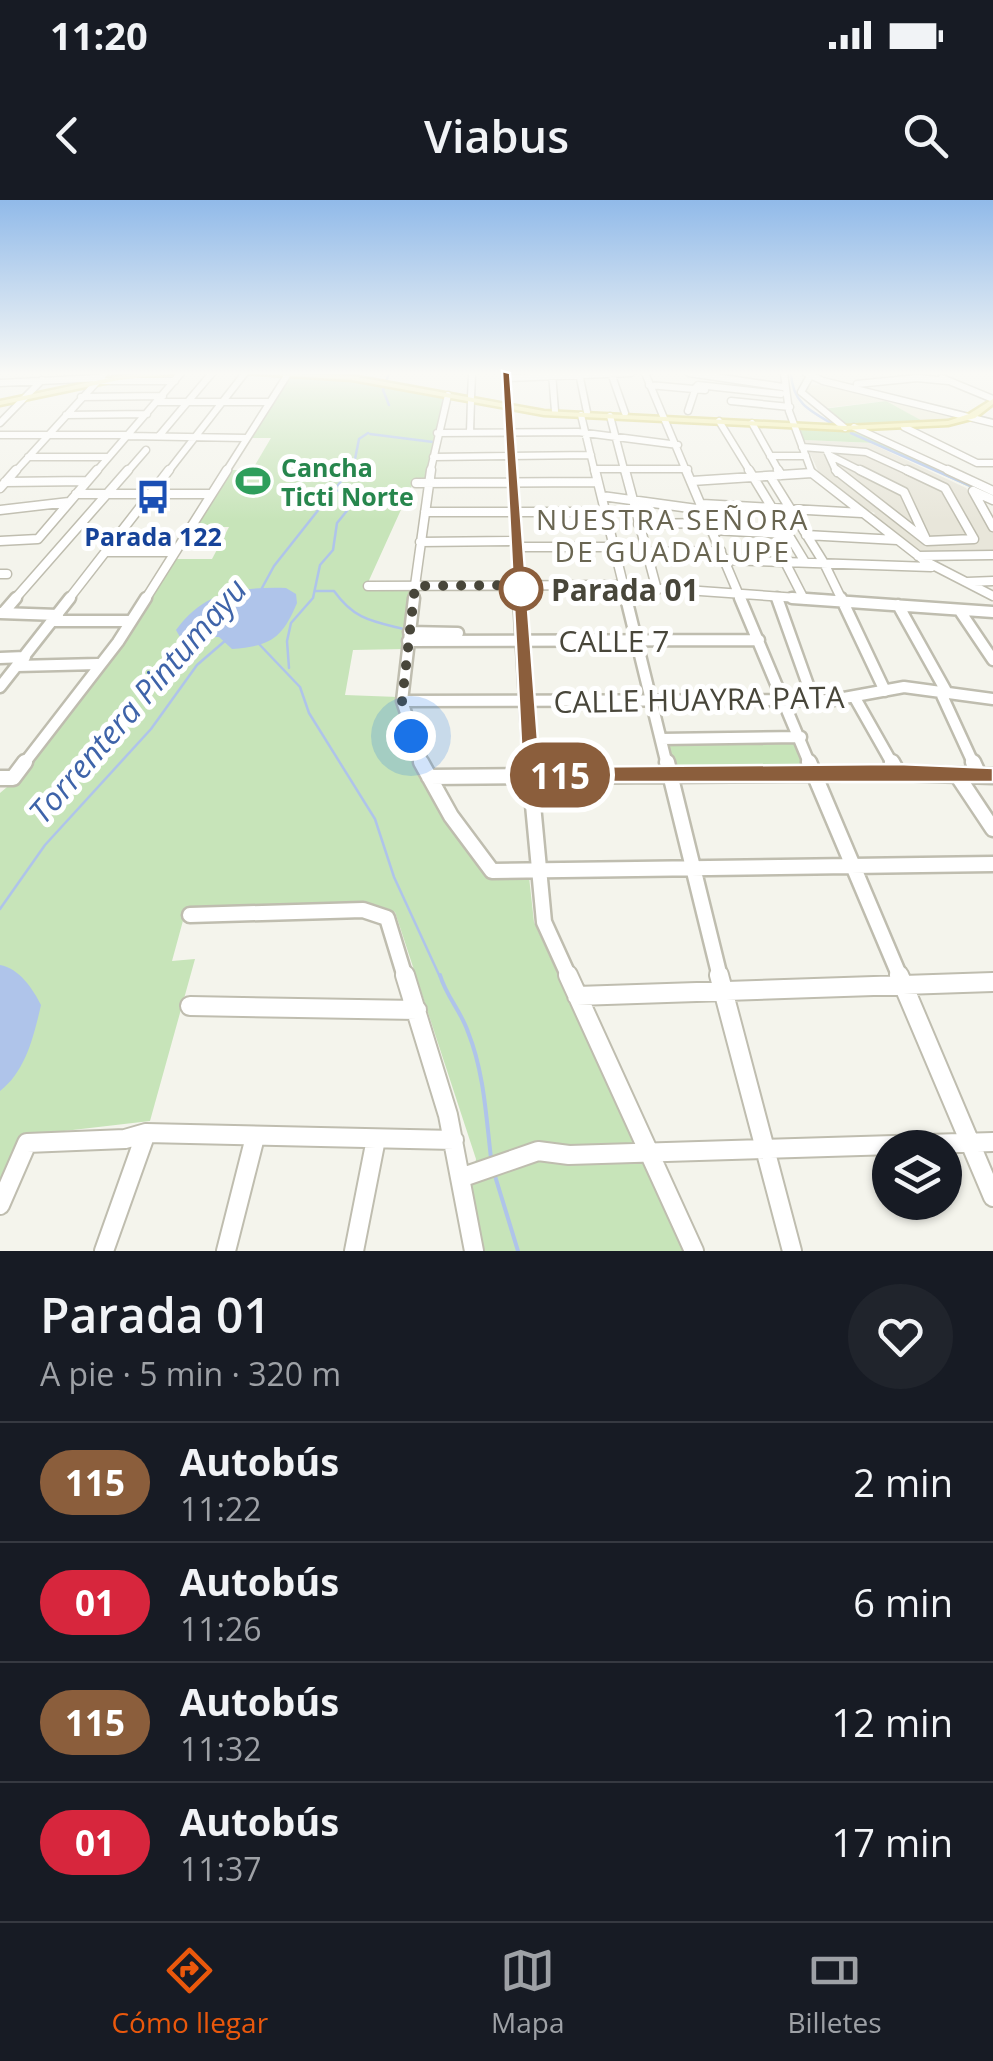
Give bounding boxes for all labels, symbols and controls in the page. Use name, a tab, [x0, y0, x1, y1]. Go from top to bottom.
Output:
text: 11:20	[50, 9, 148, 61]
text: Viabus	[424, 105, 569, 166]
icon: back	[40, 108, 95, 163]
icon: search	[898, 108, 953, 163]
place label: Cancha Ticti Norte	[281, 450, 414, 513]
sports icon: Cancha Ticti Norte	[234, 462, 272, 500]
bus stop icon: Parada 122	[134, 478, 172, 516]
district label: NUESTRA SEÑORA DE GUADALUPE	[536, 500, 810, 570]
place label: Parada 122	[84, 519, 222, 553]
water label: Torrentera Pintumayu	[18, 568, 256, 832]
marker: Parada 01	[500, 568, 542, 610]
place label: Parada 01	[551, 569, 699, 610]
street label: CALLE 7	[559, 620, 669, 661]
street label: CALLE HUAYRA PATA	[553, 676, 845, 722]
your location	[386, 711, 436, 761]
line badge: 115	[502, 742, 618, 808]
text: 115	[530, 752, 590, 799]
map controls	[872, 1130, 962, 1220]
button: layers	[872, 1130, 962, 1220]
text: Parada 01	[40, 1282, 271, 1347]
button: heart	[848, 1284, 953, 1389]
text: A pie · 5 min · 320 m	[40, 1352, 341, 1395]
text: Autobús	[180, 1435, 339, 1487]
text: 2 min	[853, 1456, 953, 1508]
text: 115	[65, 1459, 125, 1506]
text: 11:22	[180, 1487, 262, 1530]
text: Autobús	[180, 1555, 339, 1607]
text: 6 min	[853, 1576, 953, 1628]
text: 01	[75, 1579, 115, 1626]
text: 11:26	[180, 1607, 262, 1650]
text: Autobús	[180, 1675, 339, 1727]
text: 12 min	[832, 1696, 953, 1748]
text: 115	[65, 1699, 125, 1746]
text: 11:32	[180, 1727, 262, 1770]
text: Autobús	[180, 1795, 339, 1847]
text: 17 min	[832, 1816, 953, 1868]
text: 01	[75, 1819, 115, 1866]
text: 11:37	[180, 1847, 262, 1890]
tab: Cómo llegar	[111, 1943, 268, 2041]
tab: Mapa	[491, 1943, 564, 2041]
tab: Billetes	[787, 1943, 882, 2041]

